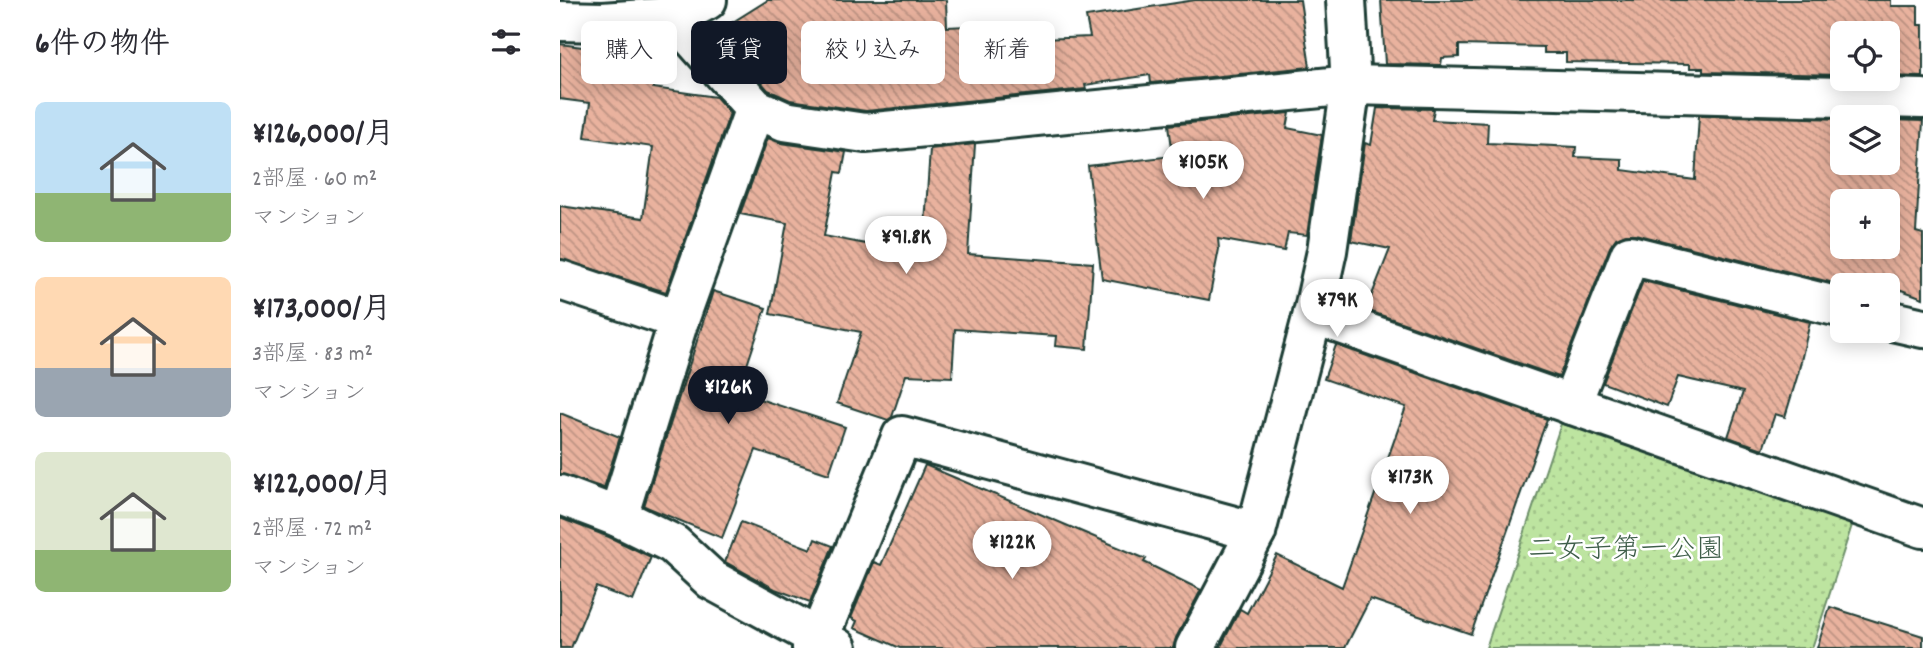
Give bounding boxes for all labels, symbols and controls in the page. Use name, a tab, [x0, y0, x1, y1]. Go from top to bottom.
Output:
chip: 購入	[581, 21, 677, 84]
chip: 賃貸	[691, 21, 787, 84]
chip: 絞り込み	[801, 21, 945, 84]
chip: 新着	[959, 21, 1055, 84]
map controls	[1830, 21, 1900, 343]
button: locate	[1830, 21, 1900, 91]
icon: filters	[487, 23, 525, 61]
text: 6件の物件	[35, 25, 170, 68]
button: layers	[1830, 105, 1900, 175]
text: ¥126,000/月	[252, 115, 394, 158]
icon: home	[91, 130, 175, 214]
pin: ¥105K	[1154, 142, 1252, 201]
text: ¥105K	[1178, 147, 1228, 180]
text: 2部屋 · 60 m²	[252, 164, 377, 197]
button: +	[1830, 189, 1900, 259]
text: マンション	[252, 203, 366, 236]
pin: ¥91.8K	[849, 216, 963, 276]
text: ¥91.8K	[881, 222, 931, 255]
button: −	[1830, 273, 1900, 343]
pin: ¥79K	[1296, 280, 1378, 339]
text: ¥79K	[1316, 285, 1358, 318]
text: ¥173,000/月	[252, 290, 391, 333]
icon: home	[91, 305, 175, 389]
text: 3部屋 · 83 m²	[252, 339, 373, 372]
pin: ¥126K	[679, 366, 777, 426]
text: ¥126K	[704, 372, 752, 405]
text: マンション	[252, 378, 366, 411]
pin: ¥173K	[1361, 456, 1459, 516]
text: ¥173K	[1387, 462, 1433, 495]
text: ¥122,000/月	[252, 465, 393, 508]
icon: home	[91, 480, 175, 564]
text: 2部屋 · 72 m²	[252, 514, 372, 547]
pin: ¥122K	[963, 522, 1061, 581]
text: ¥122K	[989, 527, 1035, 560]
park label: 二女子第一公園	[1528, 532, 1724, 572]
text: マンション	[252, 553, 366, 586]

